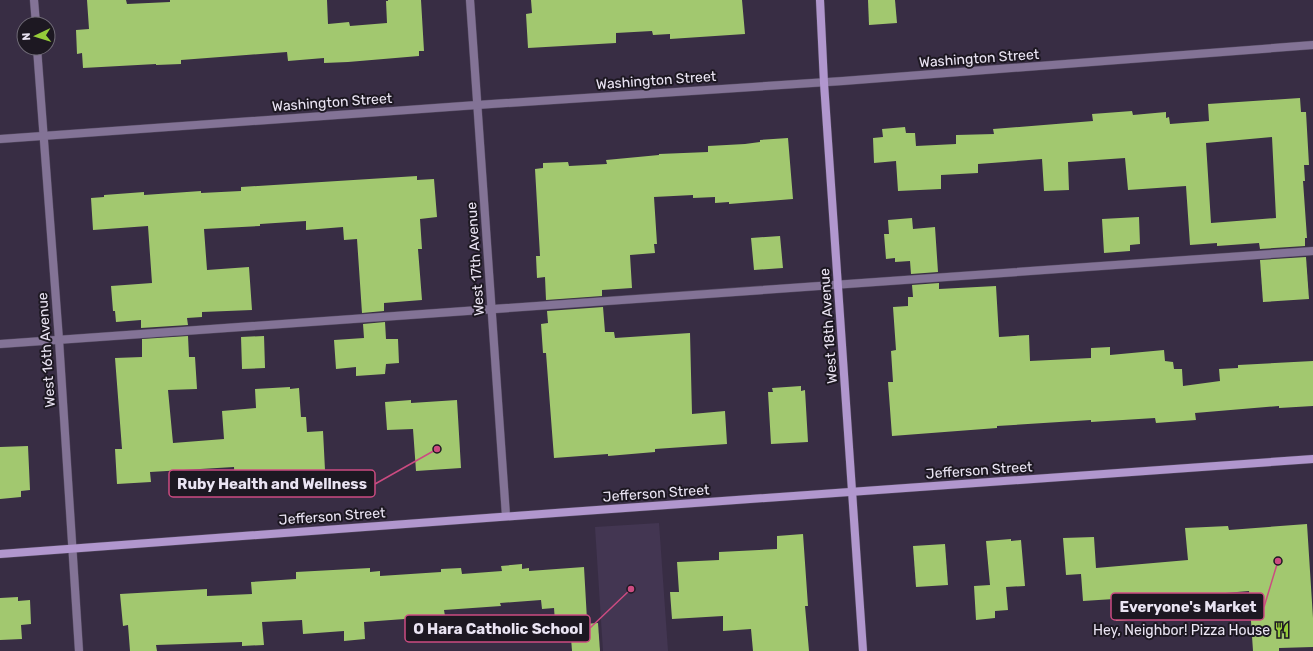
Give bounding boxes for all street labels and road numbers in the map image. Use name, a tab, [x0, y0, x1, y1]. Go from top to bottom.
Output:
street label: Washington Street	[918, 46, 1040, 71]
street label: Washington Street	[595, 68, 717, 93]
street label: Washington Street	[271, 90, 393, 115]
street label: West 17th Avenue	[463, 201, 488, 316]
street label: West 18th Avenue	[816, 267, 841, 384]
street label: West 16th Avenue	[34, 292, 59, 408]
street label: Jefferson Street	[925, 458, 1033, 483]
street label: Jefferson Street	[602, 481, 710, 506]
street label: Jefferson Street	[278, 504, 386, 529]

